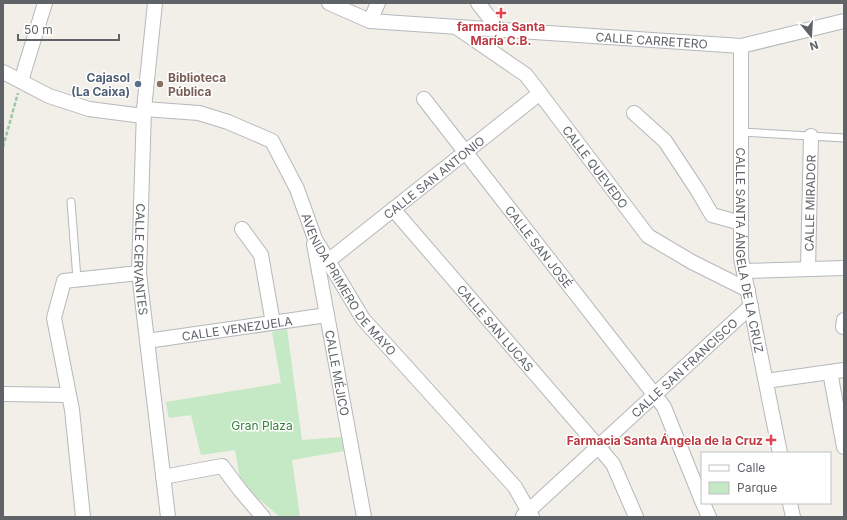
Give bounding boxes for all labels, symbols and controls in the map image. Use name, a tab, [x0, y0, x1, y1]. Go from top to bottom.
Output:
marker: farmacia Santa María C.B.	[496, 8, 506, 18]
scale bar	[18, 16, 119, 42]
north arrow	[791, 16, 831, 56]
place label: farmacia Santa María C.B.	[457, 19, 545, 48]
text: 50 m	[24, 22, 53, 37]
street label: CALLE CARRETERO	[595, 29, 708, 51]
text: N	[808, 38, 820, 53]
place label: Cajasol (La Caixa)	[71, 70, 130, 99]
place label: Biblioteca Pública	[168, 70, 226, 99]
marker: Cajasol (La Caixa)	[133, 79, 143, 89]
marker: Biblioteca Pública	[155, 79, 165, 89]
street label: CALLE QUEVEDO	[559, 122, 632, 211]
street label: CALLE SAN ANTONIO	[380, 133, 487, 222]
street label: CALLE SANTA ÁNGELA DE LA CRUZ	[734, 147, 767, 354]
street label: CALLE MIRADOR	[801, 154, 818, 252]
street label: CALLE SAN JOSÉ	[502, 202, 576, 291]
street label: CALLE CERVANTES	[131, 203, 151, 316]
street label: AVENIDA PRIMERO DE MAYO	[299, 211, 400, 358]
street label: CALLE SAN LUCAS	[454, 281, 537, 375]
street label: CALLE VENEZUELA	[181, 313, 293, 343]
street label: CALLE SAN FRANCISCO	[628, 315, 740, 420]
street label: CALLE MÉJICO	[322, 329, 353, 417]
park label: Gran Plaza	[231, 418, 293, 433]
place label: Farmacia Santa Ángela de la Cruz	[567, 433, 763, 448]
marker: Farmacia Santa Ángela de la Cruz	[766, 435, 776, 445]
legend	[701, 452, 831, 504]
text: Calle	[737, 460, 765, 475]
text: Parque	[737, 480, 777, 495]

